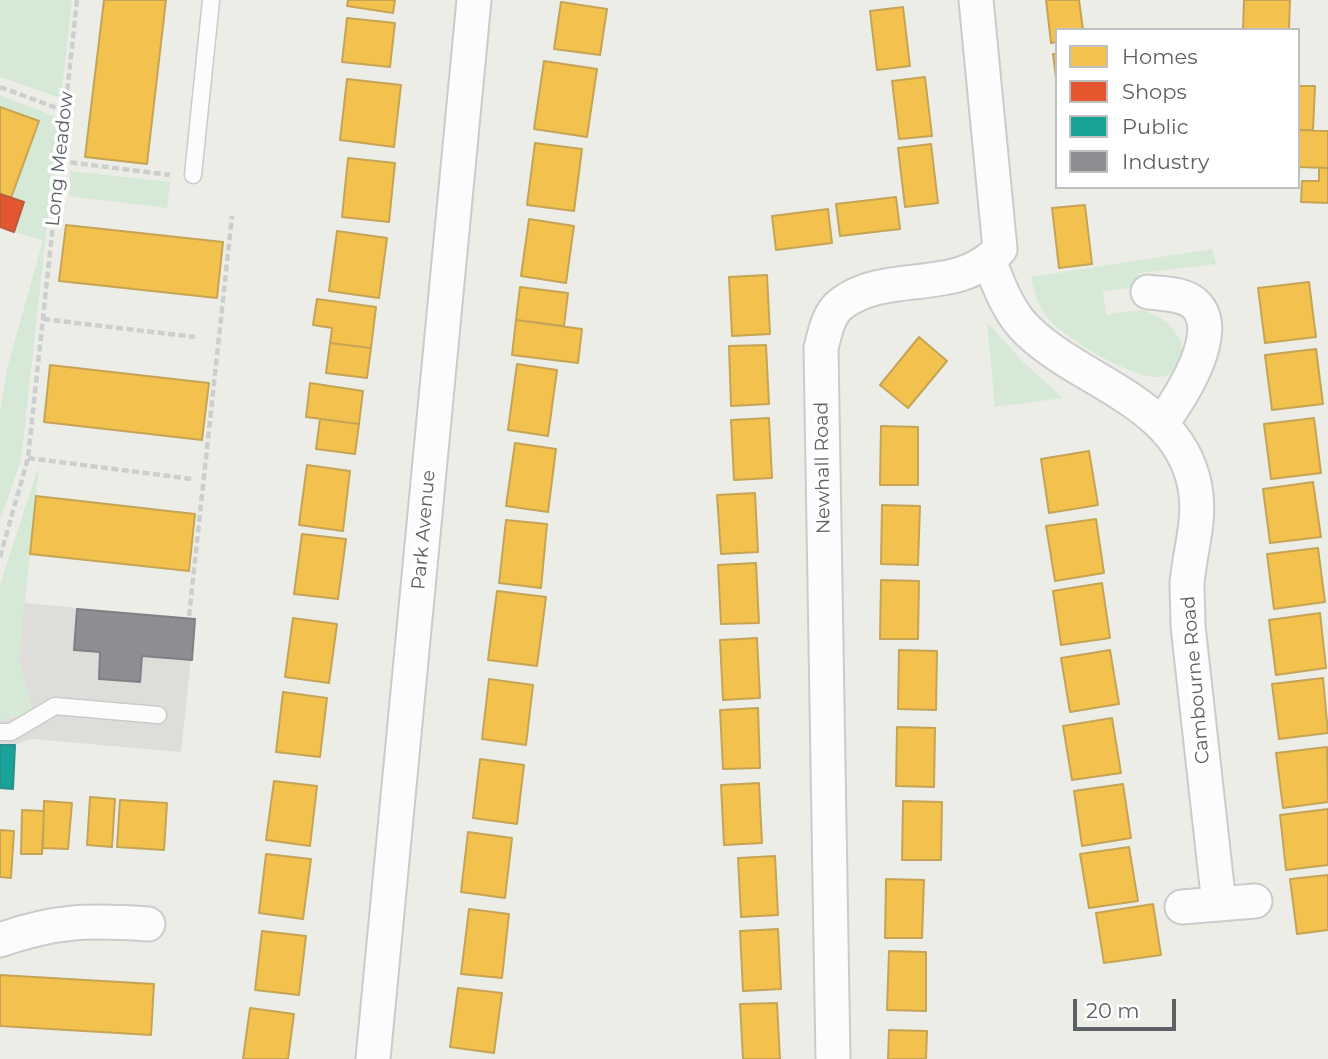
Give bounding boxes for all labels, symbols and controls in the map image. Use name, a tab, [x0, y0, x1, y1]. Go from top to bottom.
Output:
legend	[1055, 28, 1300, 189]
text: Homes	[1122, 44, 1197, 69]
text: Shops	[1122, 79, 1187, 104]
street label: Long Meadow	[42, 90, 78, 228]
text: Public	[1122, 114, 1189, 139]
text: Industry	[1122, 149, 1209, 174]
street label: Newhall Road	[810, 402, 836, 534]
street label: Park Avenue	[407, 469, 441, 591]
street label: Cambourne Road	[1177, 595, 1215, 765]
scale bar	[1076, 986, 1179, 1030]
text: 20 m	[1086, 998, 1140, 1023]

